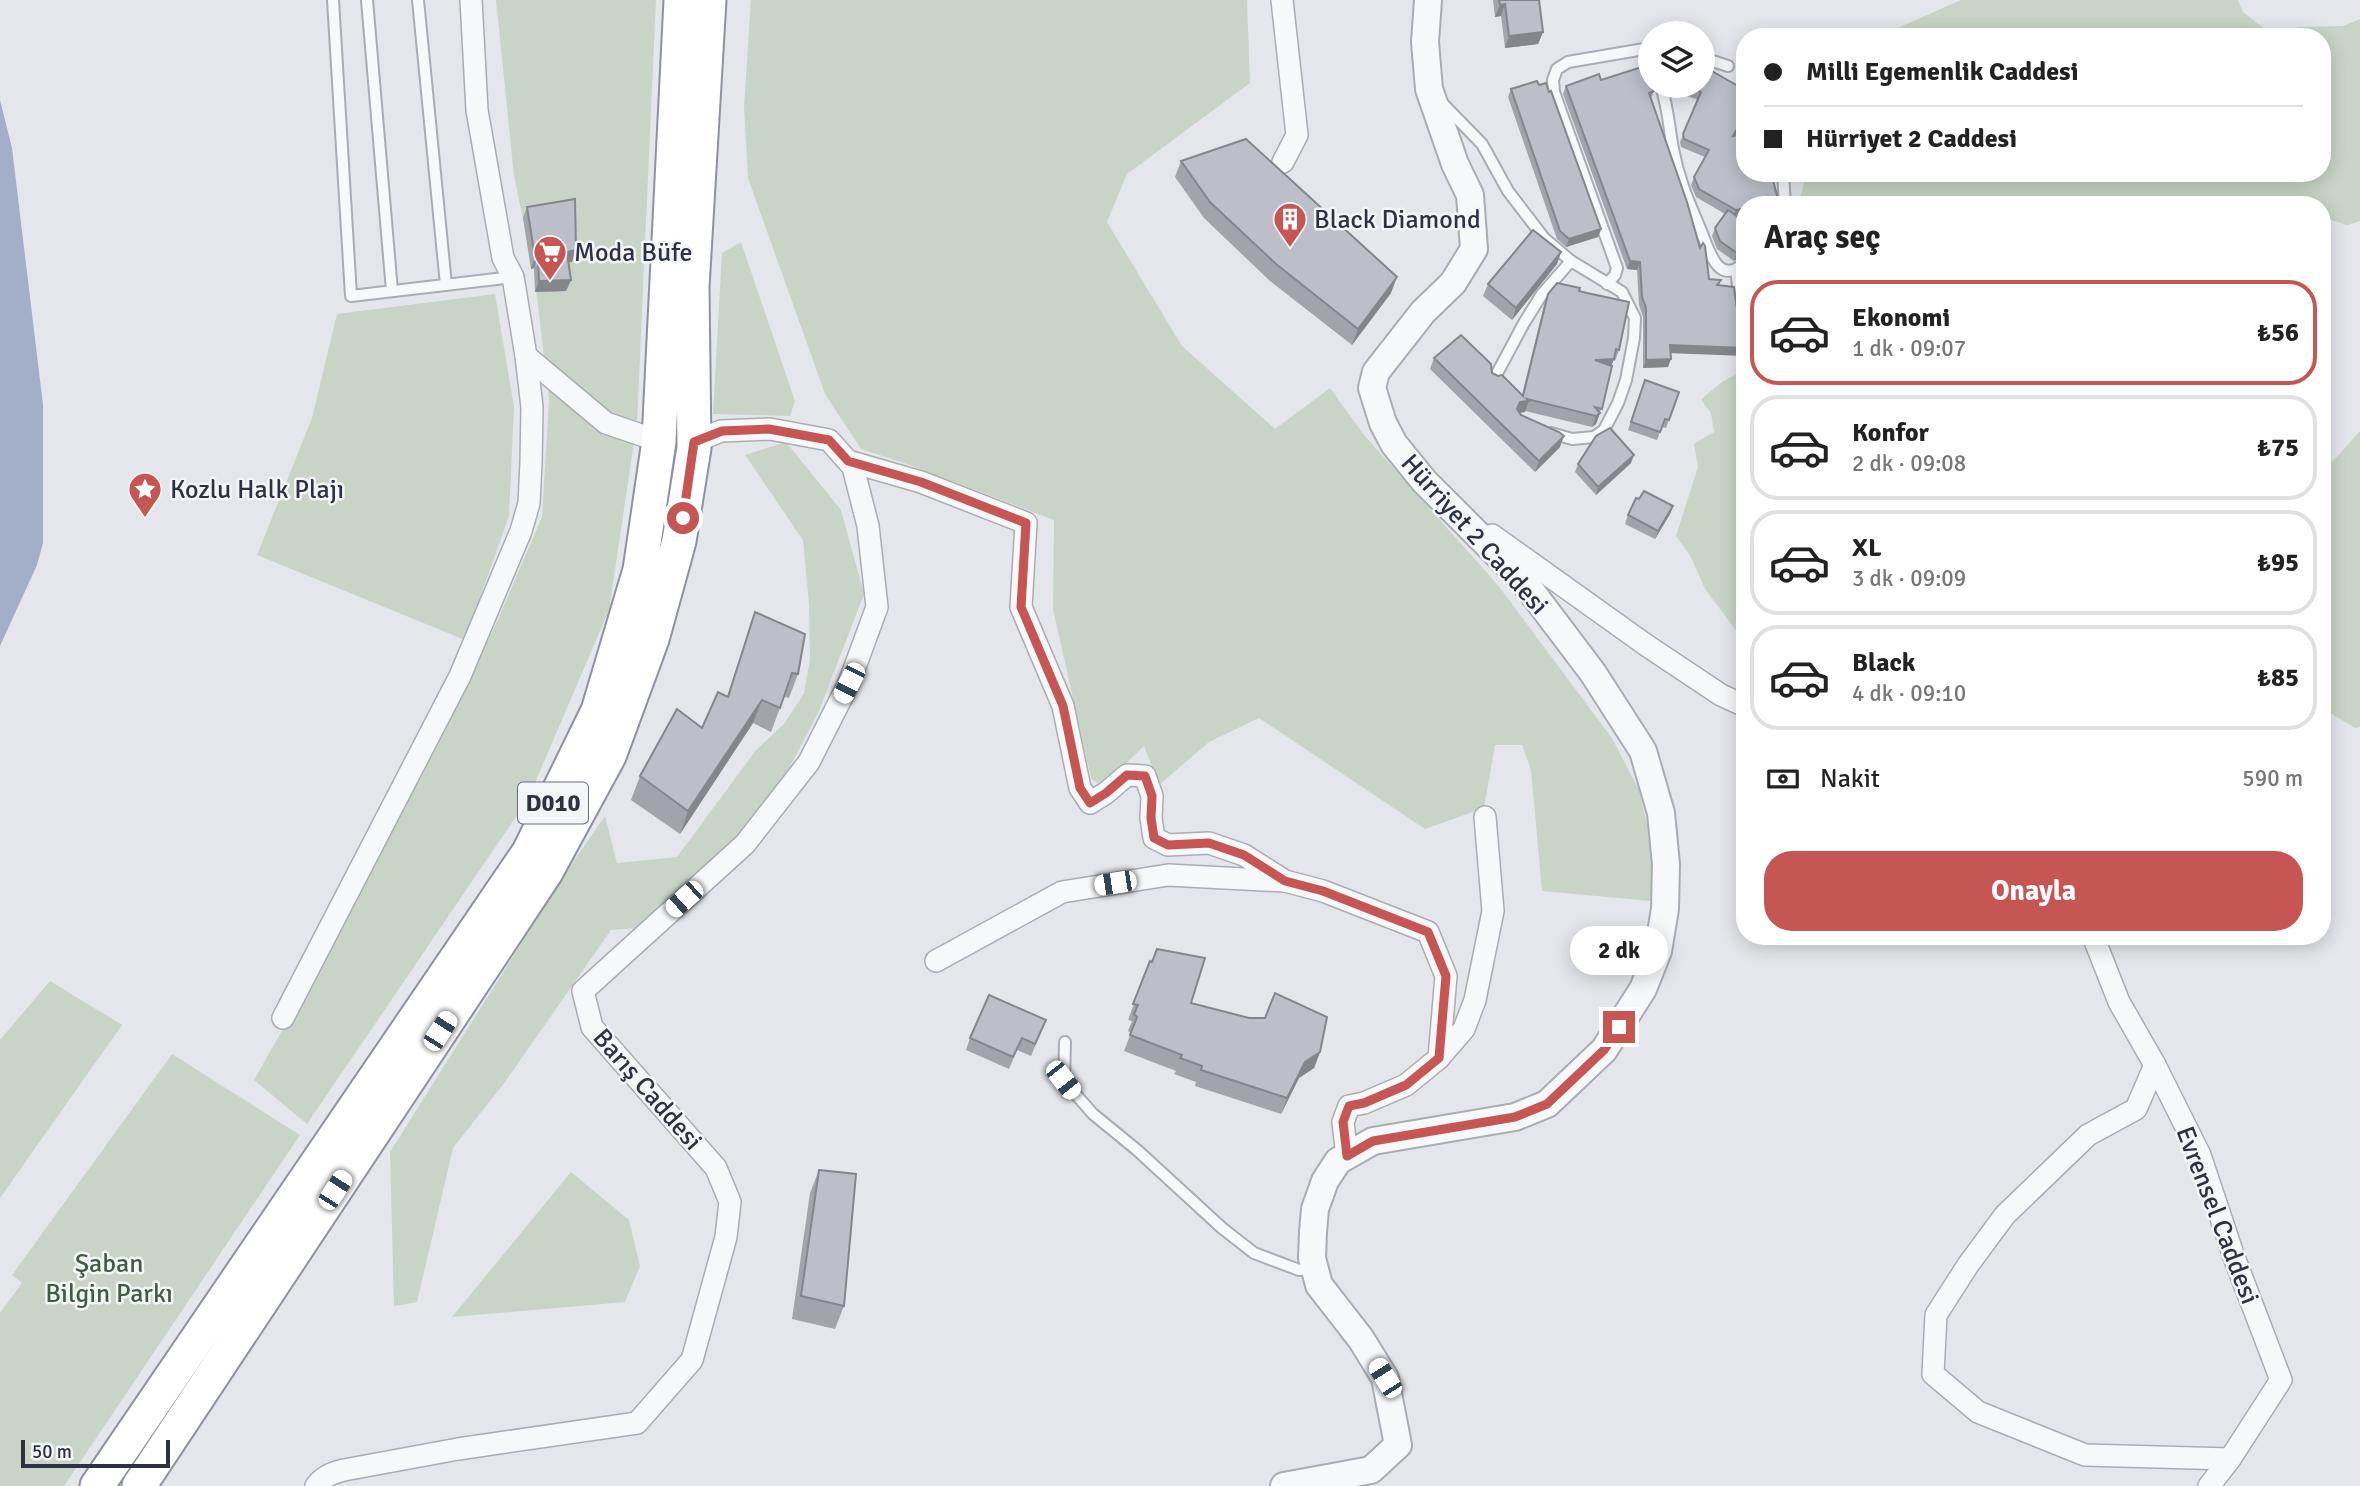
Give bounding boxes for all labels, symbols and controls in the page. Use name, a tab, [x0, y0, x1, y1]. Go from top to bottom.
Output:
map controls	[1638, 21, 1715, 98]
button: layers	[1638, 21, 1715, 98]
text: Milli Egemenlik Caddesi	[1806, 56, 2078, 88]
text: Hürriyet 2 Caddesi	[1806, 123, 2017, 155]
building icon: Black Diamond	[1271, 200, 1309, 249]
place label: Black Diamond	[1314, 204, 1481, 236]
text: Araç seç	[1764, 218, 1881, 257]
supermarket icon: Moda Büfe	[531, 233, 569, 282]
place label: Moda Büfe	[574, 237, 693, 269]
icon: car	[1768, 301, 1831, 364]
text: Ekonomi	[1852, 302, 1950, 334]
text: ₺56	[2257, 317, 2299, 349]
text: 1 dk · 09:07	[1852, 334, 1966, 363]
icon: car	[1768, 416, 1831, 479]
text: Konfor	[1852, 417, 1929, 449]
text: ₺75	[2257, 432, 2299, 464]
street label: Hürriyet 2 Caddesi	[1394, 448, 1555, 622]
text: 2 dk · 09:08	[1852, 449, 1966, 478]
place icon: Kozlu Halk Plajı	[126, 470, 164, 519]
place label: Kozlu Halk Plajı	[170, 474, 344, 506]
route start	[667, 502, 699, 534]
icon: car	[1768, 531, 1831, 594]
text: XL	[1852, 532, 1882, 564]
text: ₺95	[2257, 547, 2299, 579]
text: 3 dk · 09:09	[1852, 564, 1966, 593]
icon: car	[1768, 646, 1831, 709]
text: Black	[1852, 647, 1915, 679]
car	[831, 660, 868, 706]
text: ₺85	[2257, 662, 2299, 694]
text: 4 dk · 09:10	[1852, 679, 1966, 708]
icon: cash	[1764, 760, 1802, 798]
text: Nakit	[1820, 763, 1880, 795]
text: 590 m	[2242, 764, 2303, 793]
road number: D010	[518, 782, 588, 824]
button: Onayla	[1764, 851, 2303, 931]
car	[1093, 869, 1138, 897]
car	[662, 877, 707, 921]
callout: 2 dk	[1570, 926, 1668, 974]
text: 2 dk	[1598, 936, 1640, 965]
car	[420, 1008, 461, 1054]
route end	[1603, 1011, 1635, 1043]
street label: Barış Caddesi	[586, 1022, 709, 1157]
car	[1042, 1057, 1085, 1103]
street label: Evrensel Caddesi	[2168, 1122, 2266, 1309]
car	[315, 1167, 356, 1213]
park label: Şaban Bilgin Parkı	[45, 1248, 173, 1310]
car	[1365, 1355, 1406, 1401]
scale bar	[21, 1437, 170, 1469]
text: 50 m	[32, 1440, 72, 1464]

